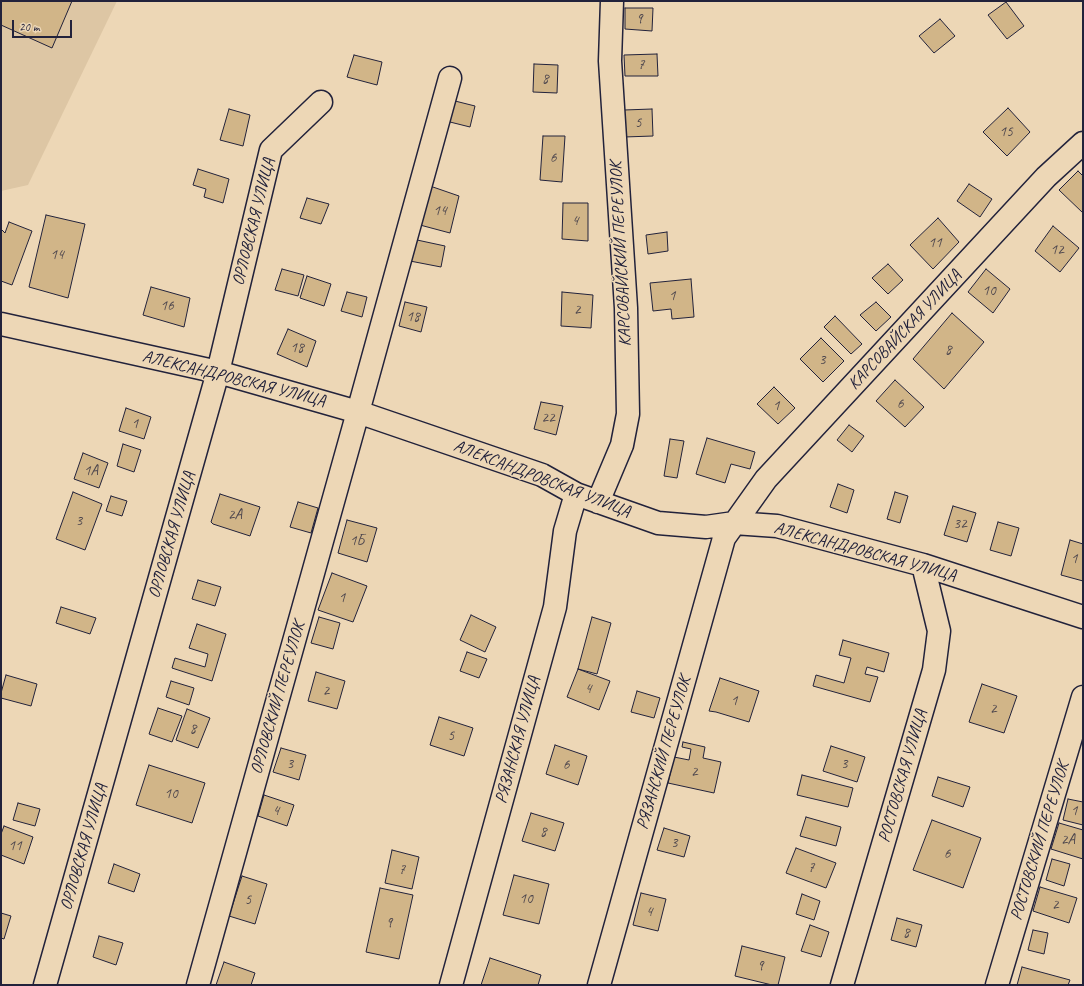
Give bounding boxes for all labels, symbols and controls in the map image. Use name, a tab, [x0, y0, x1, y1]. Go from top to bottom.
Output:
house number: 9	[636, 10, 642, 28]
scale bar	[14, 12, 74, 38]
text: 20 m	[19, 19, 39, 35]
house number: 7	[638, 56, 644, 74]
house number: 8	[542, 70, 548, 88]
house number: 5	[635, 114, 641, 132]
house number: 15	[999, 123, 1013, 141]
house number: 6	[550, 149, 556, 167]
street label: ОРЛОВСКАЯ УЛИЦА	[228, 156, 280, 288]
street label: КАРСОВАЙСКИЙ ПЕРЕУЛОК	[606, 161, 636, 347]
house number: 14	[433, 202, 447, 220]
house number: 4	[572, 212, 578, 230]
house number: 11	[928, 234, 942, 252]
house number: 12	[1050, 241, 1064, 259]
house number: 14	[50, 246, 64, 264]
street label: КАРСОВАЙСКАЯ УЛИЦА	[844, 266, 966, 394]
house number: 10	[982, 282, 996, 300]
house number: 1	[669, 287, 675, 305]
house number: 16	[160, 297, 174, 315]
house number: 2	[574, 301, 580, 319]
house number: 18	[406, 308, 420, 326]
house number: 18	[290, 339, 304, 357]
house number: 8	[945, 341, 951, 359]
street label: АЛЕКСАНДРОВСКАЯ УЛИЦА	[140, 346, 328, 412]
house number: 3	[819, 351, 825, 369]
house number: 6	[897, 395, 903, 413]
house number: 1	[773, 397, 779, 415]
house number: 22	[541, 409, 555, 427]
house number: 1	[132, 415, 138, 433]
street label: АЛЕКСАНДРОВСКАЯ УЛИЦА	[451, 436, 633, 522]
house number: 1А	[84, 462, 98, 480]
street label: ОРЛОВСКАЯ УЛИЦА	[144, 469, 200, 601]
house number: 2А	[228, 506, 242, 524]
house number: 3	[76, 512, 82, 530]
house number: 32	[953, 515, 967, 533]
street label: АЛЕКСАНДРОВСКАЯ УЛИЦА	[772, 518, 958, 586]
house number: 1Б	[350, 532, 364, 550]
house number: 1	[1071, 550, 1077, 568]
house number: 1	[339, 589, 345, 607]
street label: ОРЛОВСКИЙ ПЕРЕУЛОК	[246, 619, 310, 777]
street label: РЯЗАНСКАЯ УЛИЦА	[491, 674, 545, 806]
street label: РЯЗАНСКИЙ ПЕРЕУЛОК	[632, 674, 696, 832]
house number: 4	[585, 680, 591, 698]
house number: 2	[323, 682, 329, 700]
house number: 1	[731, 692, 737, 710]
house number: 2	[990, 700, 996, 718]
street label: РОСТОВСКАЯ УЛИЦА	[874, 707, 932, 845]
house number: 8	[190, 720, 196, 738]
house number: 5	[448, 727, 454, 745]
house number: 3	[287, 755, 293, 773]
house number: 3	[841, 755, 847, 773]
house number: 6	[563, 756, 569, 774]
street label: РОСТОВСКИЙ ПЕРЕУЛОК	[1006, 759, 1074, 923]
house number: 2	[691, 763, 697, 781]
street label: ОРЛОВСКАЯ УЛИЦА	[56, 781, 112, 913]
house number: 10	[164, 785, 178, 803]
house number: 4	[273, 802, 279, 820]
house number: 1	[1071, 802, 1077, 820]
house number: 8	[540, 823, 546, 841]
house number: 2А	[1061, 831, 1075, 849]
house number: 3	[671, 834, 677, 852]
house number: 11	[8, 837, 22, 855]
house number: 6	[944, 845, 950, 863]
house number: 7	[808, 859, 814, 877]
house number: 7	[399, 861, 405, 879]
house number: 10	[519, 890, 533, 908]
house number: 5	[245, 891, 251, 909]
house number: 2	[1052, 896, 1058, 914]
house number: 4	[646, 903, 652, 921]
house number: 9	[386, 914, 392, 932]
house number: 8	[903, 924, 909, 942]
house number: 9	[757, 957, 763, 975]

